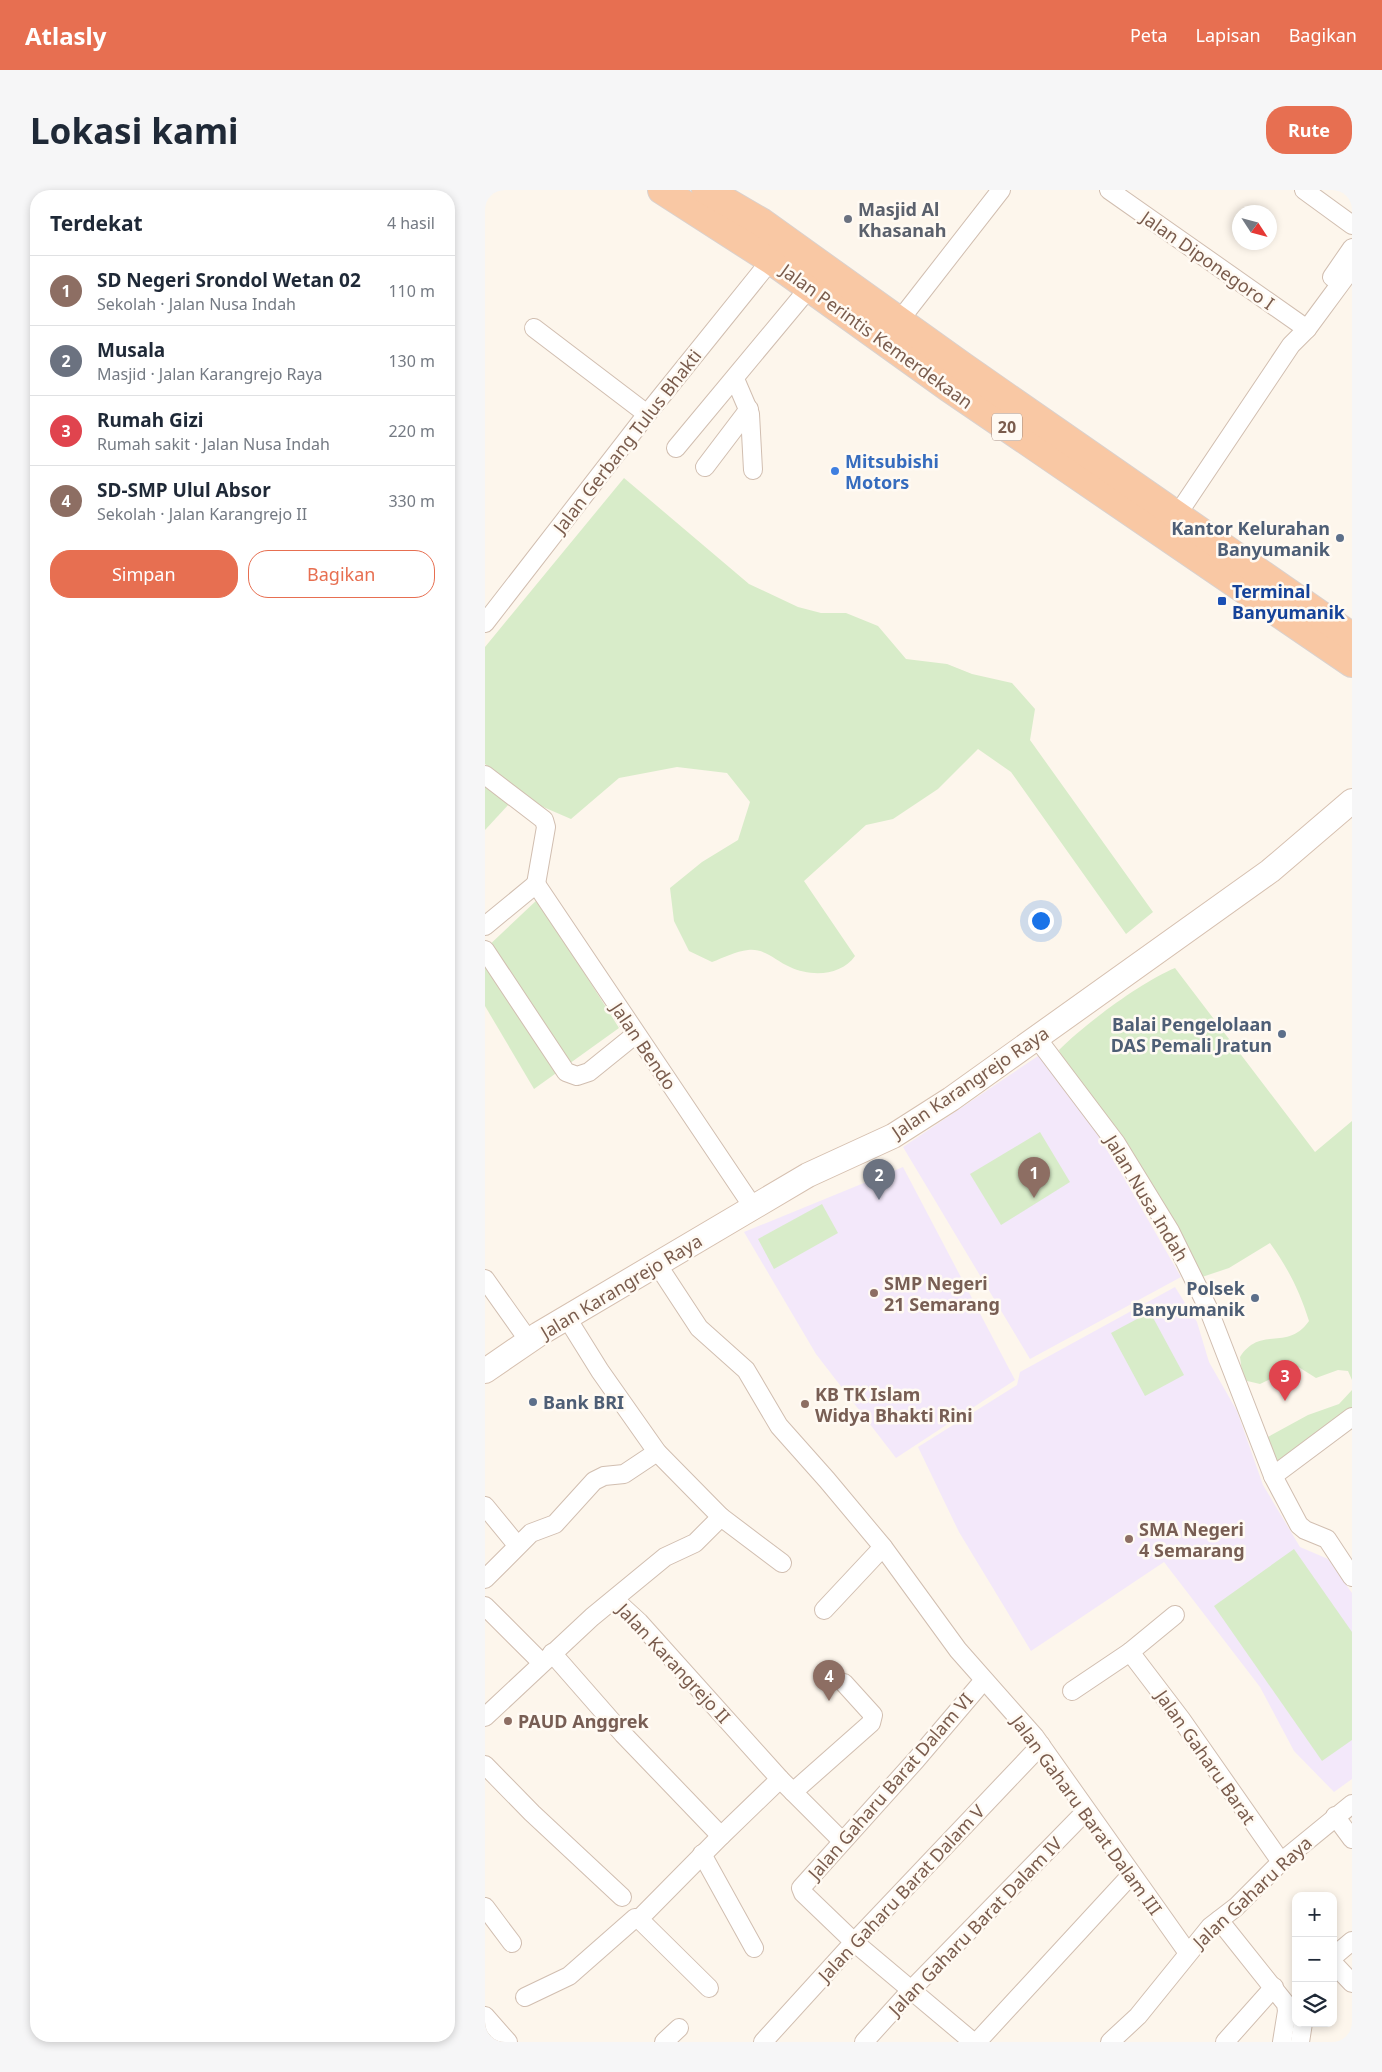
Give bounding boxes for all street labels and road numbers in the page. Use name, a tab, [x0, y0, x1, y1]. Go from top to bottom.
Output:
street label: Jalan Diponegoro I	[1135, 204, 1279, 315]
street label: Jalan Perintis Kemerdekaan	[775, 257, 978, 414]
street label: Jalan Gerbang Tulus Bhakti	[546, 344, 706, 540]
road number: 20	[992, 413, 1022, 440]
street label: Jalan Bendo	[605, 996, 682, 1094]
street label: Jalan Karangrejo Raya	[885, 1021, 1053, 1145]
street label: Jalan Nusa Indah	[1099, 1129, 1194, 1266]
street label: Jalan Karangrejo Raya	[534, 1228, 706, 1345]
street label: Jalan Karangrejo II	[611, 1596, 736, 1728]
street label: Jalan Gaharu Barat	[1150, 1683, 1262, 1829]
street label: Jalan Gaharu Barat Dalam VI	[801, 1688, 978, 1886]
street label: Jalan Gaharu Barat Dalam III	[1005, 1709, 1168, 1920]
street label: Jalan Gaharu Barat Dalam V	[811, 1799, 990, 1988]
street label: Jalan Gaharu Barat Dalam IV	[882, 1831, 1067, 2022]
street label: Jalan Gaharu Raya	[1186, 1831, 1316, 1955]

